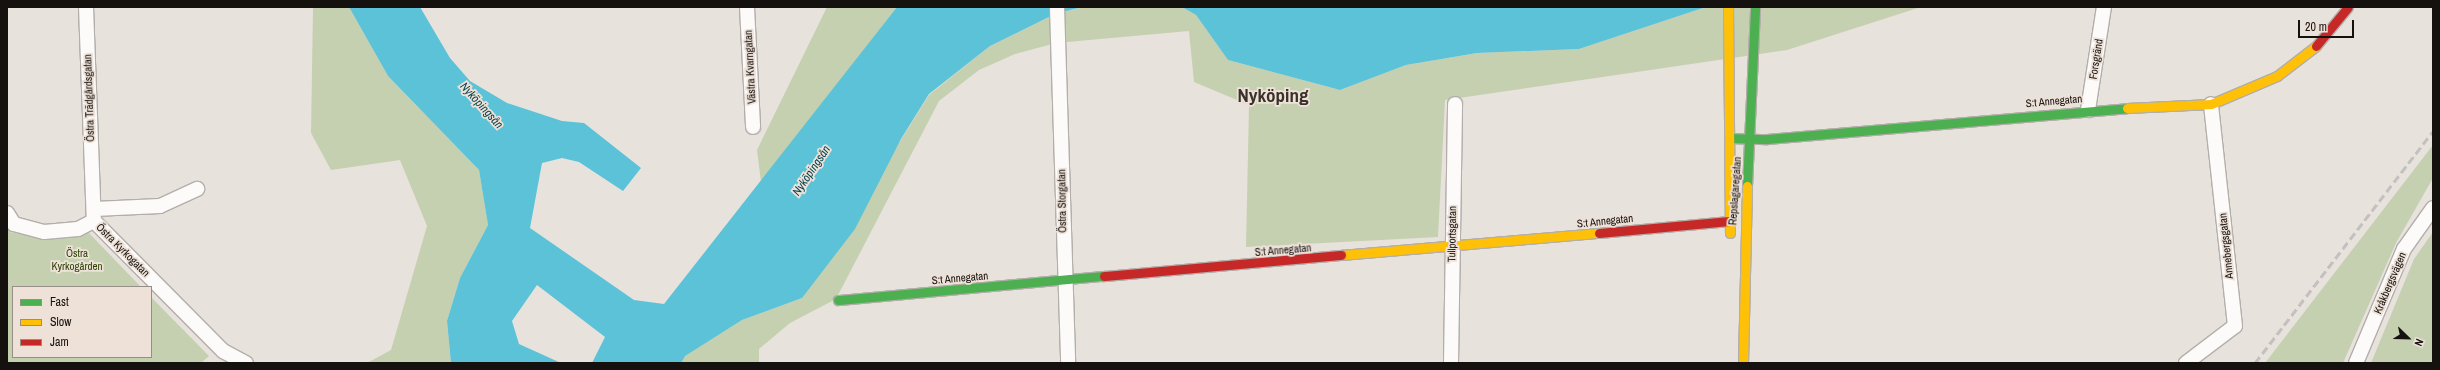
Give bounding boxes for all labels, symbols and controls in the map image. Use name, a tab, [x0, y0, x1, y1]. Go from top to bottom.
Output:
scale bar	[2300, 12, 2356, 38]
text: 20 m	[2305, 19, 2327, 35]
street label: Västra Kvarngatan	[741, 30, 759, 104]
street label: Forsgränd	[2086, 38, 2106, 80]
street label: Östra Trädgårdsgatan	[81, 54, 97, 142]
water label: Nyköpingsån	[456, 80, 506, 132]
district label: Nyköping	[1238, 85, 1308, 107]
street label: S:t Annegatan	[2025, 92, 2083, 110]
water label: Nyköpingsån	[790, 143, 834, 199]
street label: Repslagaregatan	[1726, 156, 1744, 226]
street label: Östra Storgatan	[1055, 169, 1069, 233]
street label: Tullportsgatan	[1445, 206, 1459, 262]
street label: S:t Annegatan	[1576, 211, 1634, 231]
street label: Annebergsgatan	[2216, 212, 2236, 280]
street label: Östra Kyrkogatan	[94, 221, 152, 279]
street label: S:t Annegatan	[1254, 241, 1312, 259]
park label: Östra Kyrkogården	[51, 247, 103, 273]
street label: Kråkbergsvägen	[2371, 250, 2409, 316]
street label: S:t Annegatan	[931, 269, 989, 287]
legend	[12, 286, 152, 358]
text: Fast	[50, 294, 69, 310]
text: Slow	[50, 314, 71, 330]
north arrow	[2388, 318, 2428, 358]
text: Jam	[50, 334, 69, 350]
text: N	[2411, 337, 2427, 348]

